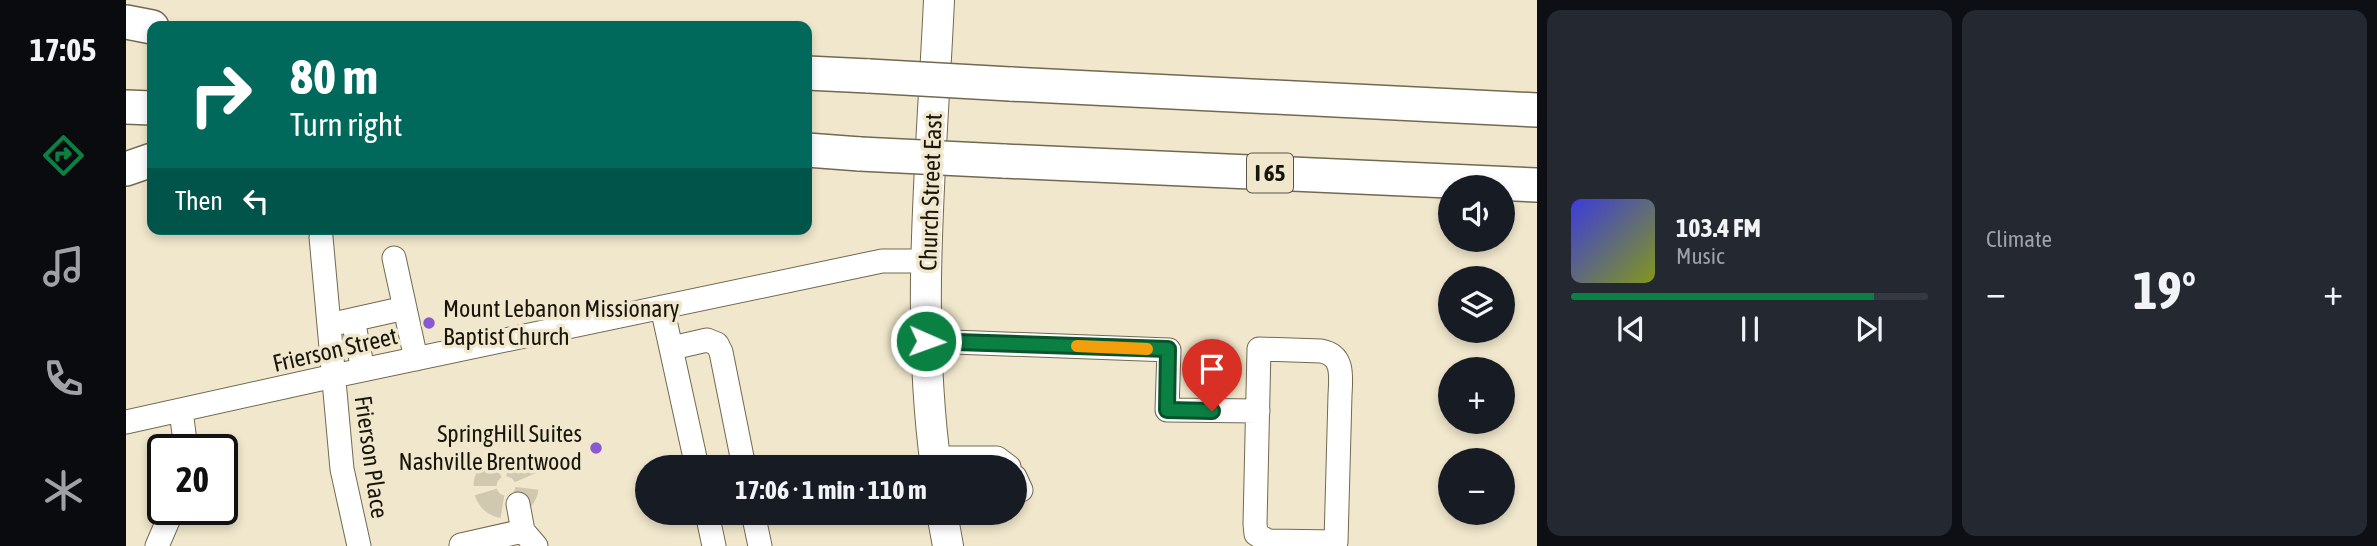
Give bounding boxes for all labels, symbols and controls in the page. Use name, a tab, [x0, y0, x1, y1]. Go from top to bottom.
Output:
text: 17:05	[30, 31, 96, 68]
text: 80 m	[290, 48, 378, 104]
icon: right	[175, 49, 266, 140]
text: Turn right	[290, 106, 403, 143]
street label: Church Street East	[914, 113, 947, 271]
icon: directions	[39, 131, 88, 180]
road number: I 65	[1247, 154, 1293, 192]
map controls	[1438, 175, 1515, 525]
button: sound	[1438, 175, 1515, 252]
icon: left	[237, 182, 275, 220]
text: Then	[175, 186, 223, 216]
text: 103.4 FM	[1676, 213, 1761, 243]
text: Climate	[1986, 226, 2052, 252]
icon: music	[39, 242, 88, 291]
text: Music	[1676, 243, 1724, 269]
text: 19°	[2133, 260, 2196, 320]
button: layers	[1438, 266, 1515, 343]
text: −	[1986, 270, 2006, 313]
text: +	[2323, 270, 2343, 313]
place label: Mount Lebanon Missionary Baptist Church	[443, 295, 680, 350]
position arrow	[889, 304, 963, 378]
icon: previous	[1612, 310, 1650, 348]
icon: pause	[1731, 310, 1769, 348]
icon: next	[1850, 310, 1888, 348]
marker: Mount Lebanon Missionary Baptist Church	[421, 315, 437, 331]
street label: Frierson Street	[270, 322, 400, 377]
pin	[1182, 339, 1242, 411]
icon: arrive	[1193, 350, 1231, 388]
icon: phone	[39, 354, 88, 403]
button: +	[1438, 357, 1515, 434]
street label: Frierson Place	[350, 394, 393, 520]
place label: SpringHill Suites Nashville Brentwood	[399, 420, 582, 475]
speed limit sign: 20	[147, 434, 238, 525]
marker: SpringHill Suites Nashville Brentwood	[588, 440, 604, 456]
button: −	[1438, 448, 1515, 525]
icon: climate	[39, 466, 88, 515]
text: 17:06 · 1 min · 110 m	[735, 475, 927, 505]

